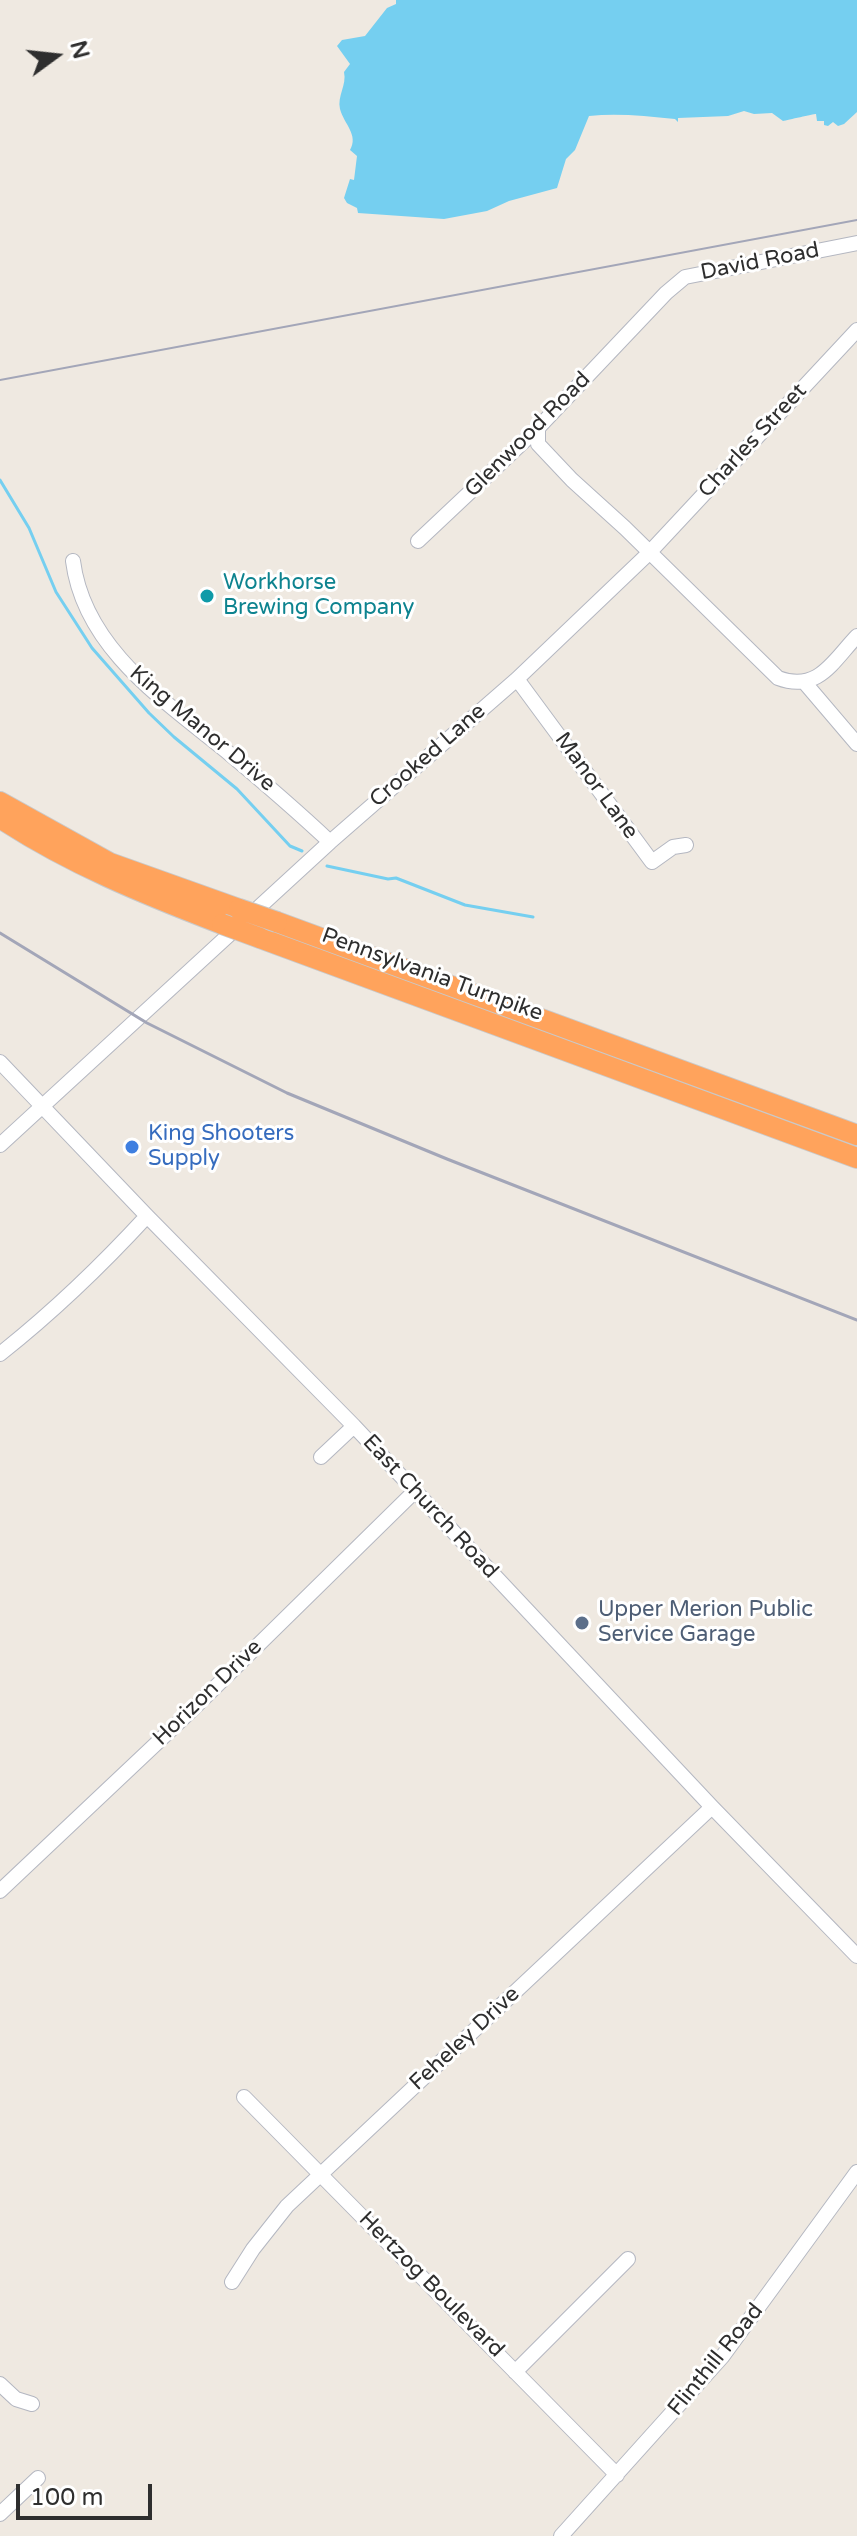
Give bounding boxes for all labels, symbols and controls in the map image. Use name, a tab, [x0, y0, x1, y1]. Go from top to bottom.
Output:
north arrow	[16, 16, 96, 96]
text: N	[64, 38, 94, 62]
street label: David Road	[698, 238, 822, 286]
street label: Glenwood Road	[460, 367, 596, 503]
street label: Charles Street	[693, 378, 813, 504]
place label: Workhorse Brewing Company	[223, 570, 414, 622]
marker: Workhorse Brewing Company	[198, 587, 216, 605]
street label: King Manor Drive	[124, 660, 280, 798]
street label: Crooked Lane	[365, 699, 491, 813]
street label: Manor Lane	[548, 728, 644, 844]
street label: Pennsylvania Turnpike	[318, 923, 546, 1027]
place label: King Shooters Supply	[148, 1121, 294, 1172]
marker: King Shooters Supply	[123, 1138, 141, 1156]
street label: East Church Road	[357, 1430, 503, 1584]
place label: Upper Merion Public Service Garage	[598, 1597, 813, 1648]
marker: Upper Merion Public Service Garage	[573, 1614, 591, 1632]
street label: Horizon Drive	[148, 1634, 268, 1752]
street label: Feheley Drive	[405, 1981, 525, 2097]
street label: Hertzog Boulevard	[353, 2207, 509, 2363]
street label: Flinthill Road	[663, 2299, 769, 2421]
scale bar	[20, 2468, 156, 2518]
text: 100 m	[30, 2483, 104, 2512]

